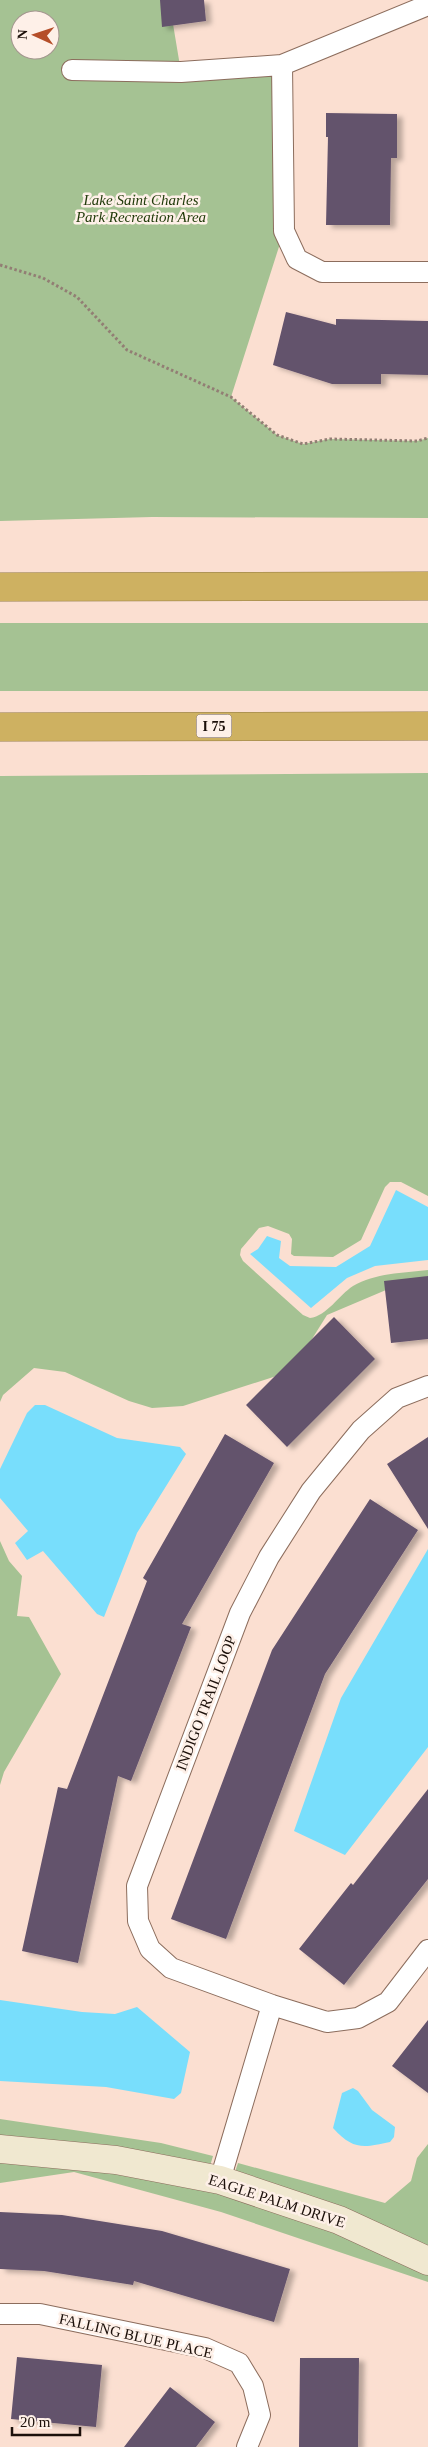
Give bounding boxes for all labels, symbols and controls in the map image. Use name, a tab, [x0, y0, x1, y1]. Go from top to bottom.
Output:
north arrow	[10, 10, 60, 60]
text: N	[15, 29, 30, 40]
park label: Lake Saint Charles Park Recreation Area	[75, 192, 206, 225]
road number: I 75	[196, 714, 232, 738]
street label: INDIGO TRAIL LOOP	[173, 1633, 239, 1773]
street label: EAGLE PALM DRIVE	[207, 2171, 347, 2231]
street label: FALLING BLUE PLACE	[58, 2311, 214, 2361]
scale bar	[12, 2404, 80, 2436]
text: 20 m	[20, 2414, 51, 2430]

